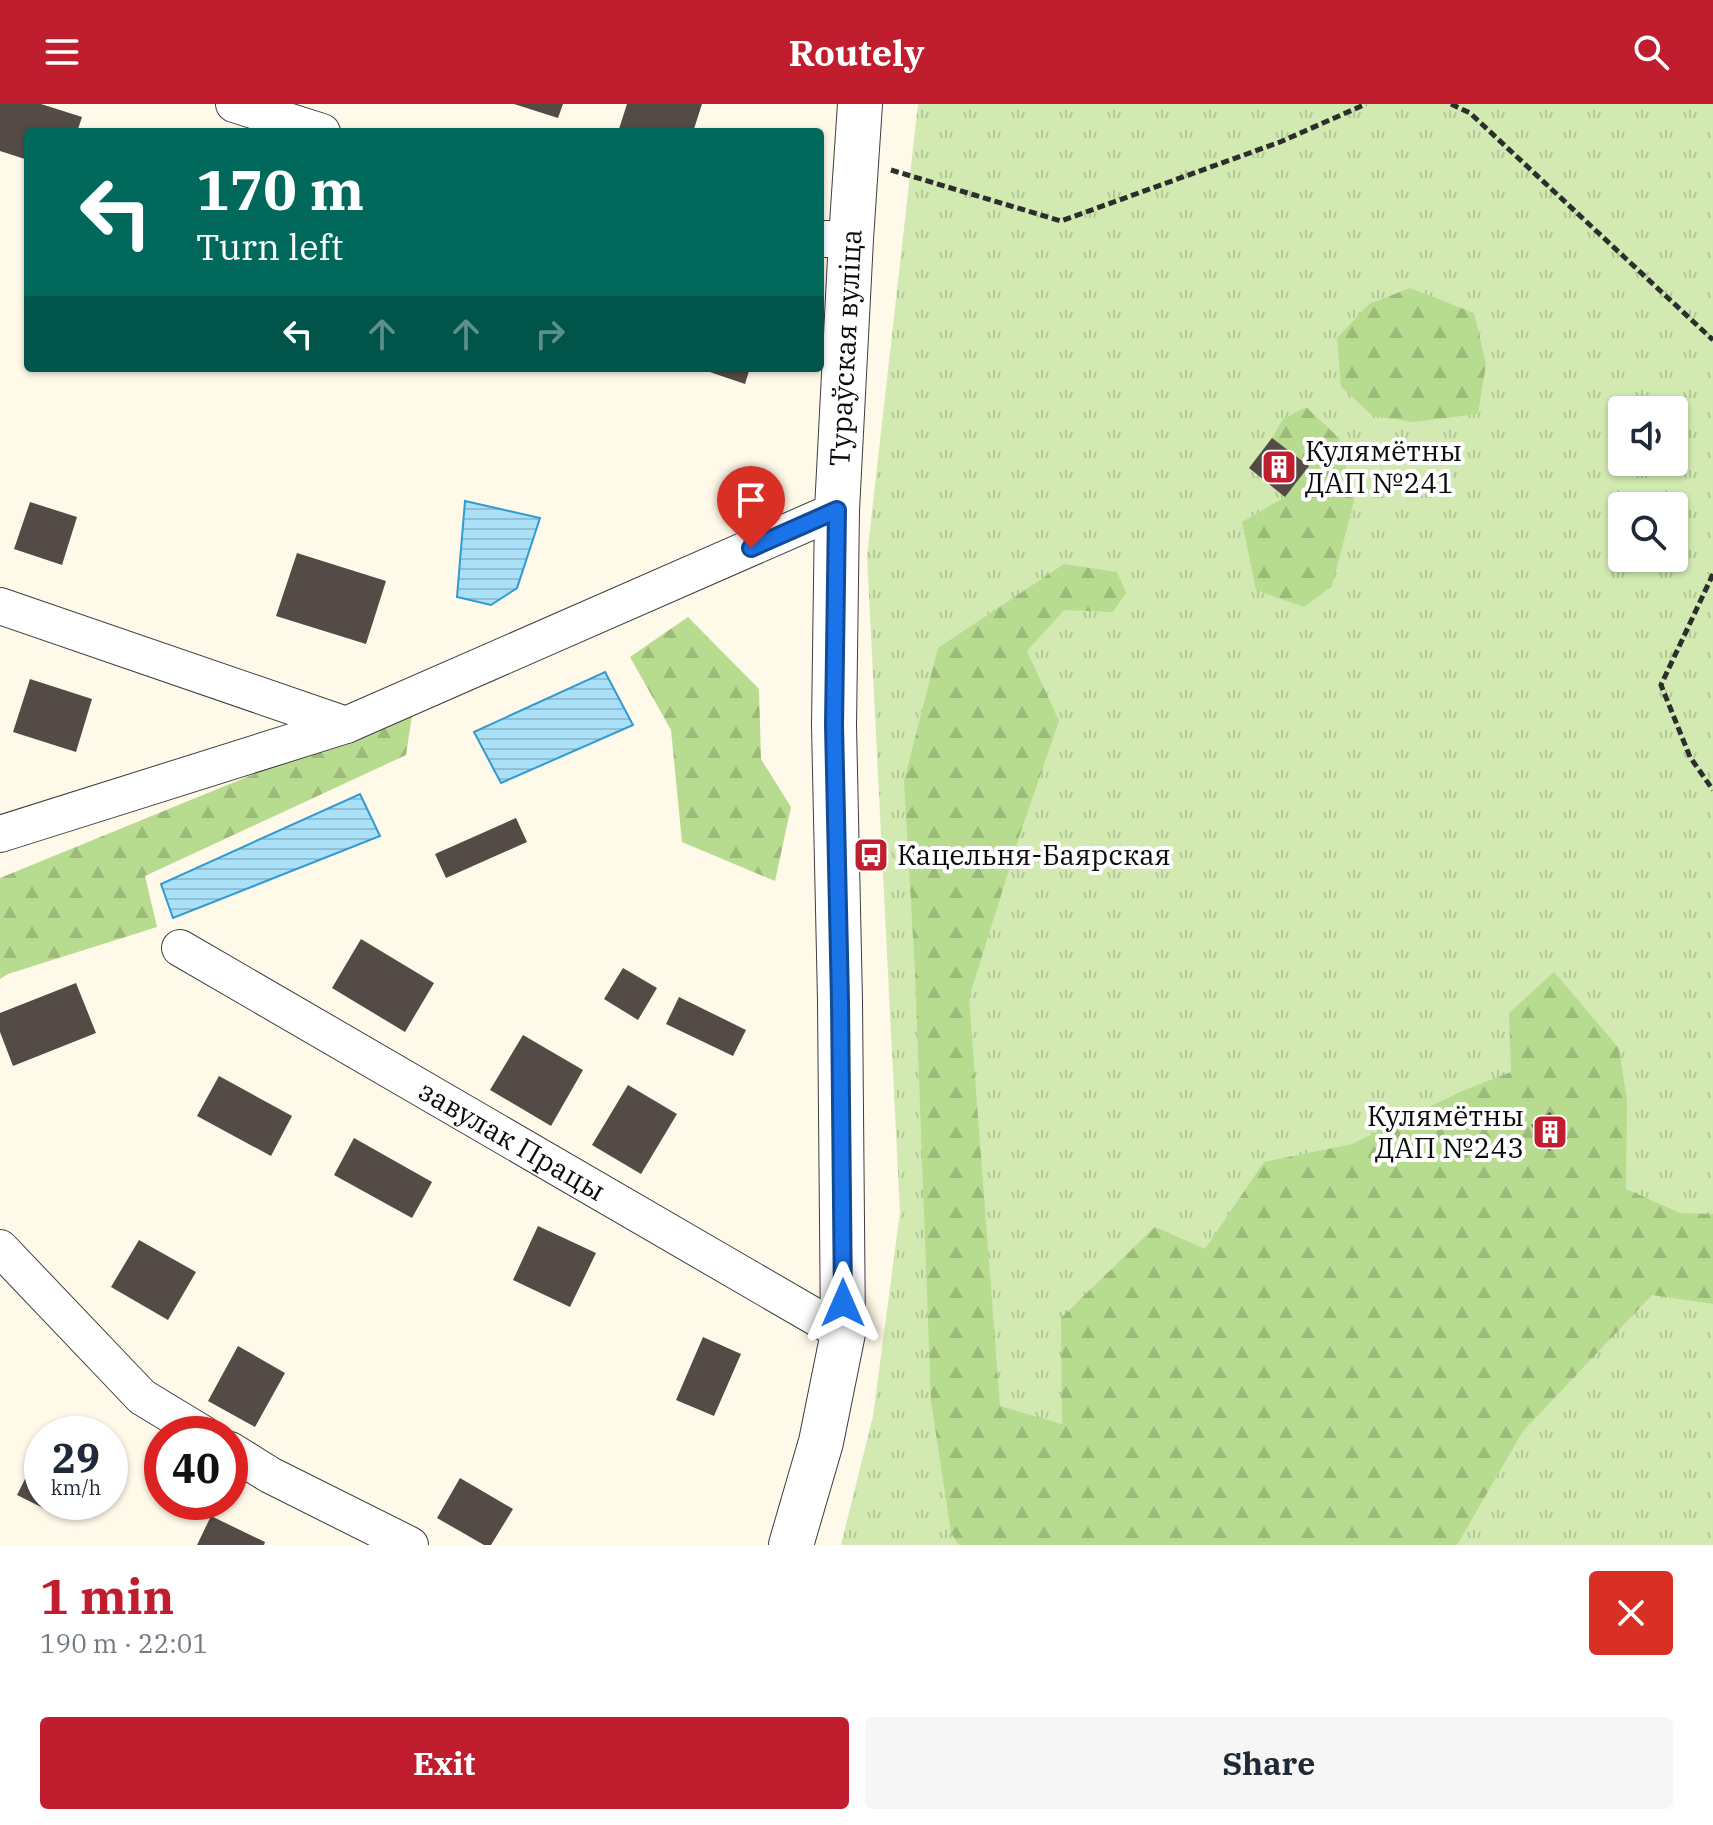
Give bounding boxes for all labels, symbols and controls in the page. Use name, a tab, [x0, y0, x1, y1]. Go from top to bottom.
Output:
text: Routely	[789, 29, 924, 76]
icon: menu	[40, 30, 84, 74]
icon: search	[1629, 30, 1673, 74]
text: 170 m	[196, 153, 364, 225]
icon: left	[64, 160, 168, 264]
text: Turn left	[196, 223, 343, 270]
street label: Тураўская вуліца	[820, 228, 870, 467]
icon: left	[276, 312, 320, 356]
icon: ahead	[360, 312, 404, 356]
icon: ahead	[444, 312, 488, 356]
icon: right	[528, 312, 572, 356]
map controls	[1608, 396, 1688, 572]
button: sound	[1608, 396, 1688, 476]
place label: Кулямётны ДАП №241	[1305, 432, 1462, 501]
building icon: Кулямётны ДАП №241	[1260, 448, 1298, 486]
pin	[717, 466, 785, 548]
icon: arrive	[729, 478, 773, 522]
button: search	[1608, 492, 1688, 572]
bus stop icon: Кацельня-Баярская	[852, 836, 890, 874]
place label: Кацельня-Баярская	[897, 836, 1171, 873]
street label: завулак Працы	[412, 1072, 612, 1209]
place label: Кулямётны ДАП №243	[1367, 1097, 1524, 1166]
building icon: Кулямётны ДАП №243	[1531, 1113, 1569, 1151]
position arrow	[801, 1261, 885, 1345]
speed limit sign: 40	[144, 1416, 248, 1520]
text: 29	[52, 1432, 100, 1484]
text: km/h	[51, 1474, 101, 1501]
text: 1 min	[40, 1565, 174, 1627]
button: close	[1589, 1571, 1673, 1655]
text: 190 m · 22:01	[40, 1626, 208, 1660]
button: Exit	[40, 1717, 849, 1809]
button: Share	[865, 1717, 1673, 1809]

